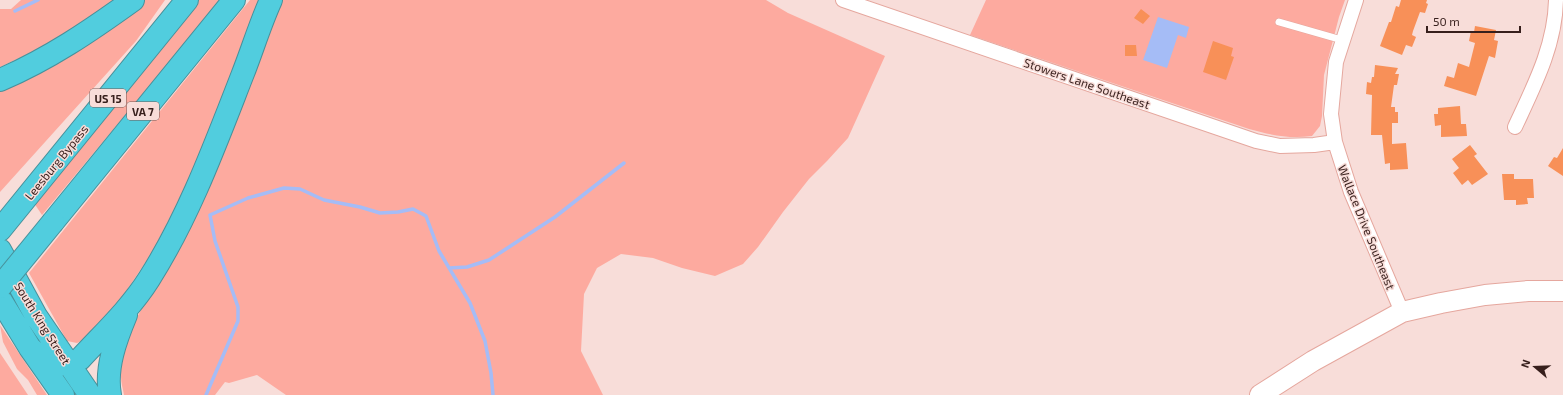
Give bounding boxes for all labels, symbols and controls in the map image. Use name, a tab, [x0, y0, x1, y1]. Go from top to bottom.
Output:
scale bar	[1427, 8, 1520, 34]
text: 50 m	[1433, 14, 1460, 28]
street label: Stowers Lane Southeast	[1022, 55, 1152, 111]
road number: US 15	[90, 89, 126, 107]
road number: VA 7	[127, 102, 159, 120]
street label: Leesburg Bypass	[21, 122, 91, 202]
street label: Wallace Drive Southeast	[1336, 163, 1399, 292]
street label: South King Street	[12, 279, 74, 367]
north arrow	[1515, 347, 1555, 387]
text: N	[1518, 358, 1533, 369]

